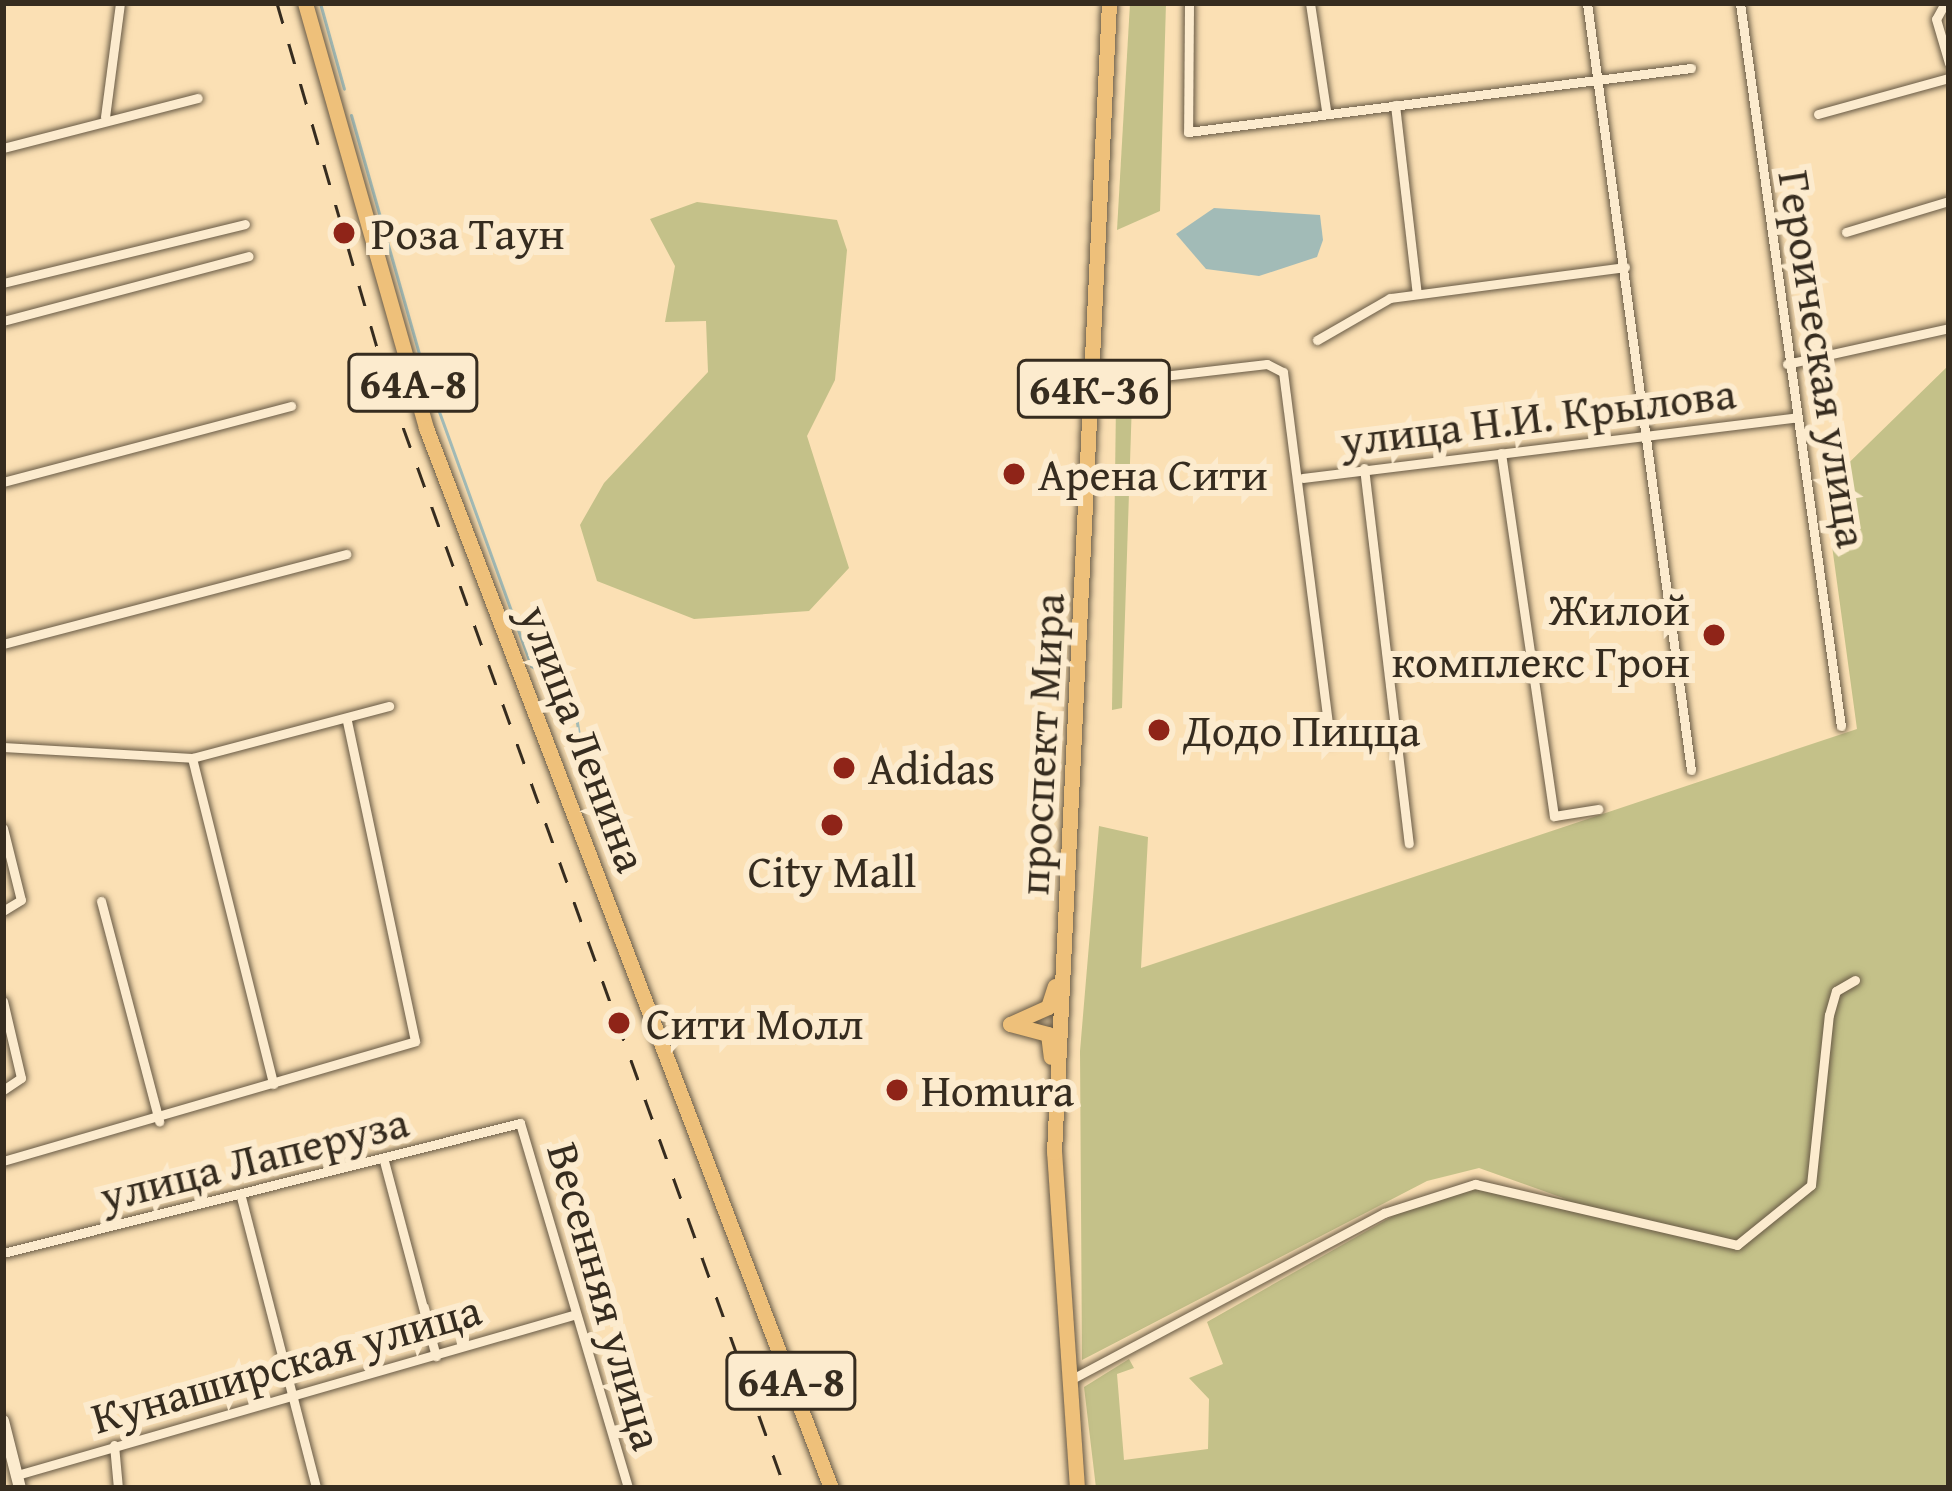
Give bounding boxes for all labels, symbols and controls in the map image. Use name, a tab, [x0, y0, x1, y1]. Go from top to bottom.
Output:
street label: Героическая улица	[1768, 167, 1880, 551]
place label: Роза Таун	[371, 206, 565, 260]
marker: Роза Таун	[328, 217, 360, 249]
road number: 64А-8	[347, 347, 479, 419]
road number: 64К-36	[1016, 353, 1172, 425]
street label: улица Н.И. Крылова	[1337, 365, 1739, 467]
place label: Арена Сити	[1038, 447, 1268, 501]
marker: Арена Сити	[1001, 461, 1027, 487]
place label: Жилой комплекс Грон	[1392, 582, 1690, 688]
street label: проспект Мира	[1005, 592, 1075, 896]
street label: улица Ленина	[508, 597, 660, 879]
marker: Жилой комплекс Грон	[1701, 622, 1727, 648]
place label: Додо Пицца	[1183, 703, 1420, 757]
marker: Додо Пицца	[1146, 717, 1172, 743]
place label: Adidas	[868, 741, 995, 795]
marker: Adidas	[831, 755, 857, 781]
marker: City Mall	[819, 812, 845, 838]
place label: City Mall	[748, 844, 916, 898]
place label: Сити Молл	[646, 996, 863, 1050]
marker: Сити Молл	[603, 1007, 635, 1039]
place label: Homura	[921, 1063, 1074, 1117]
marker: Homura	[884, 1077, 910, 1103]
street label: улица Лаперуза	[94, 1094, 414, 1222]
street label: Весенняя улица	[536, 1136, 676, 1456]
street label: Кунаширская улица	[85, 1282, 487, 1444]
road number: 64А-8	[725, 1345, 857, 1417]

